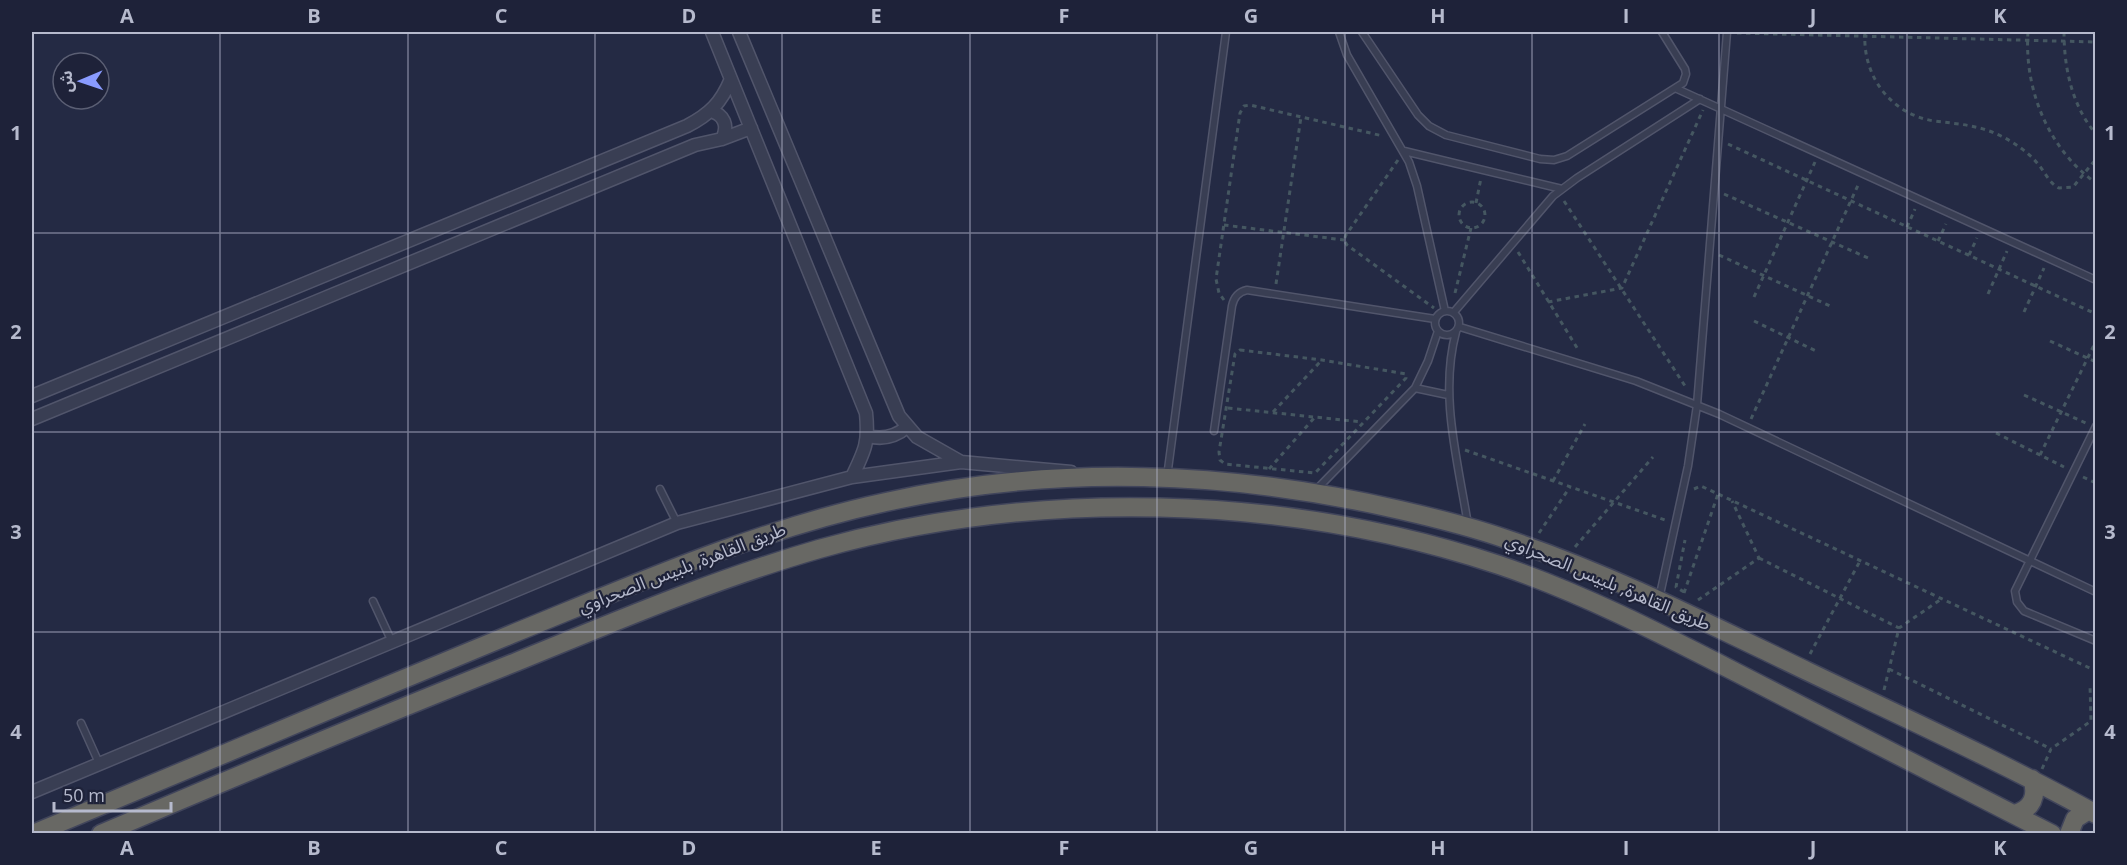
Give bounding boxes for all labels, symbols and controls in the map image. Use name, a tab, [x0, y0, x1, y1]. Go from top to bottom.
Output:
text: A	[120, 2, 134, 29]
text: B	[307, 2, 321, 29]
text: C	[495, 2, 508, 29]
text: D	[682, 2, 696, 29]
text: E	[870, 2, 882, 29]
text: F	[1059, 2, 1069, 29]
text: G	[1244, 2, 1258, 29]
text: H	[1430, 2, 1446, 29]
text: I	[1623, 2, 1629, 29]
text: J	[1808, 2, 1816, 29]
text: K	[1993, 2, 2007, 29]
north arrow	[51, 51, 111, 111]
text: ش	[55, 70, 77, 93]
text: 1	[10, 119, 22, 146]
text: 1	[2104, 119, 2116, 146]
text: 2	[10, 318, 22, 345]
text: 2	[2104, 318, 2116, 345]
street label: طريق القاهرة, بلبيس الصحراوي	[574, 516, 790, 620]
text: 3	[10, 518, 22, 545]
text: 3	[2104, 518, 2116, 545]
street label: طريق القاهرة, بلبيس الصحراوي	[1501, 527, 1715, 637]
text: 4	[10, 718, 22, 745]
text: 4	[2104, 718, 2116, 745]
scale bar	[54, 775, 171, 813]
text: 50 m	[63, 783, 105, 807]
text: A	[120, 834, 134, 861]
text: B	[307, 834, 321, 861]
text: C	[495, 834, 508, 861]
text: D	[682, 834, 696, 861]
text: E	[870, 834, 882, 861]
text: F	[1059, 834, 1069, 861]
text: G	[1244, 834, 1258, 861]
text: H	[1430, 834, 1446, 861]
text: I	[1623, 834, 1629, 861]
text: J	[1808, 834, 1816, 861]
text: K	[1993, 834, 2007, 861]

